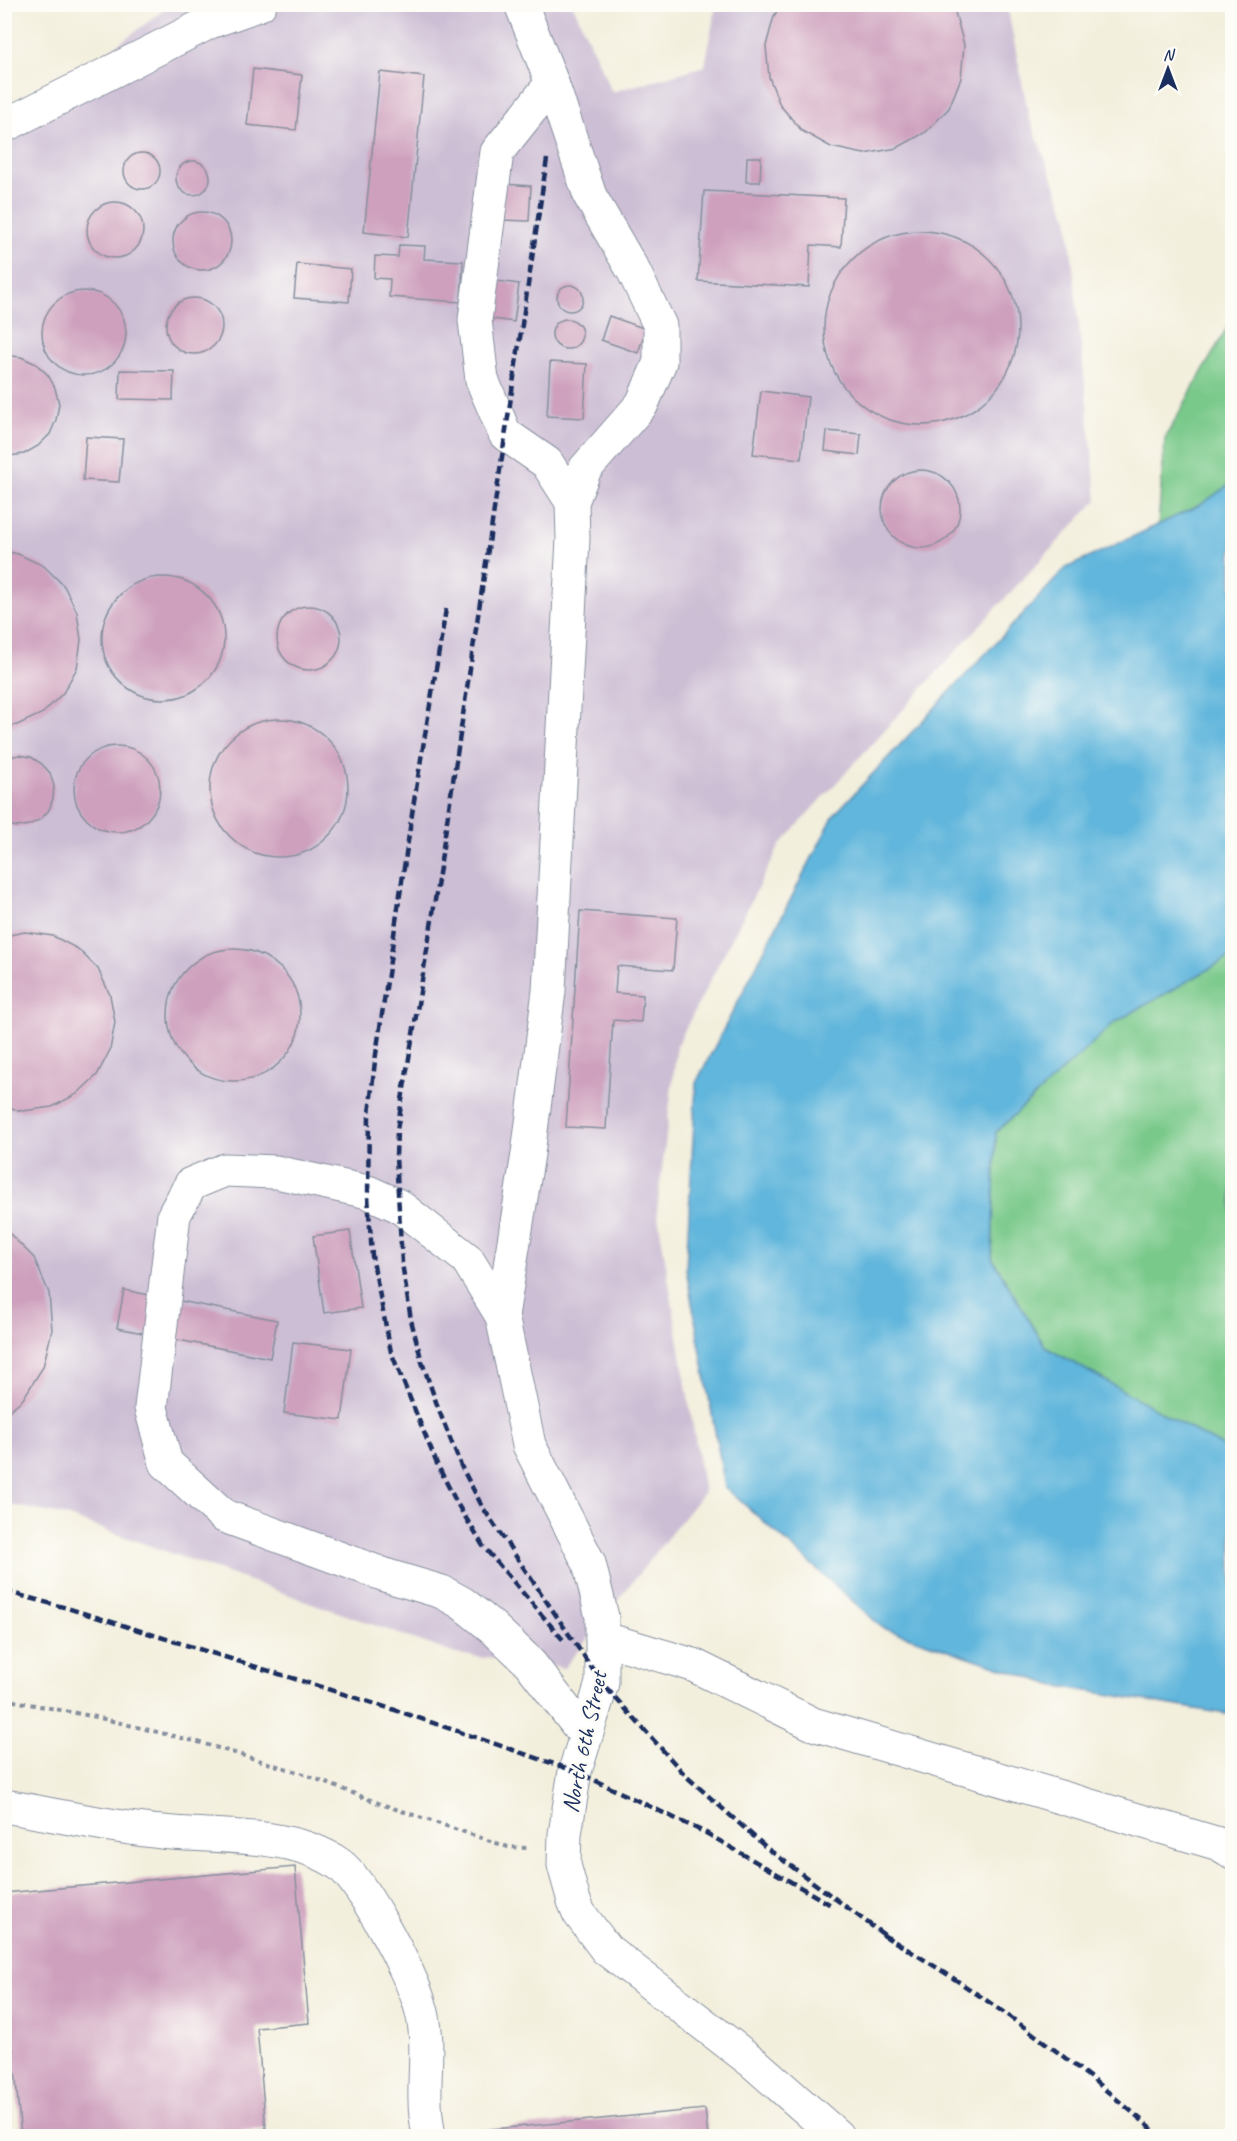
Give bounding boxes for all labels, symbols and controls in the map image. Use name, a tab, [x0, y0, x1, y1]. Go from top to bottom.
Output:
north arrow	[1138, 39, 1198, 99]
text: N	[1163, 45, 1176, 65]
street label: North 6th Street	[554, 1667, 614, 1815]

